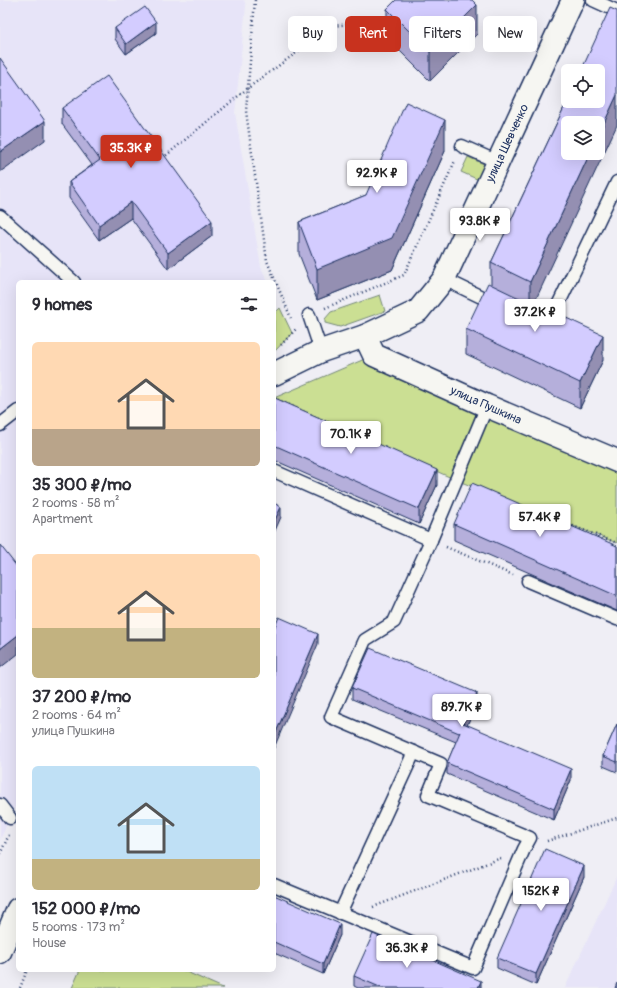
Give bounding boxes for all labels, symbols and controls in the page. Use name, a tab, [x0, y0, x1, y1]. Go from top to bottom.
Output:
chip: Buy	[288, 16, 337, 52]
chip: Rent	[345, 16, 401, 52]
chip: Filters	[409, 16, 475, 52]
chip: New	[483, 16, 537, 52]
map controls	[561, 64, 605, 160]
button: locate	[561, 64, 605, 108]
street label: улица Шевченко	[482, 101, 532, 186]
button: layers	[561, 116, 605, 160]
pin: 35.3K ₽	[94, 135, 168, 169]
text: 35.3K ₽	[110, 140, 152, 156]
pin: 92.9K ₽	[340, 160, 414, 194]
text: 92.9K ₽	[356, 165, 398, 181]
pin: 93.8K ₽	[443, 208, 517, 242]
text: 93.8K ₽	[459, 213, 501, 229]
icon: filters	[238, 293, 260, 315]
text: 9 homes	[32, 294, 92, 315]
pin: 37.2K ₽	[498, 299, 572, 333]
text: 37.2K ₽	[514, 304, 556, 320]
icon: home	[110, 368, 182, 440]
street label: улица Пушкина	[447, 383, 524, 428]
pin: 70.1K ₽	[314, 421, 388, 455]
text: 70.1K ₽	[330, 426, 372, 442]
text: 35 300 ₽/mo	[32, 474, 131, 495]
text: 2 rooms · 58 m²	[32, 495, 119, 511]
pin: 57.4K ₽	[503, 504, 577, 538]
text: 57.4K ₽	[519, 509, 561, 525]
text: Apartment	[32, 511, 93, 527]
icon: home	[110, 580, 182, 652]
text: 37 200 ₽/mo	[32, 686, 131, 707]
pin: 89.7K ₽	[425, 694, 499, 728]
text: 89.7K ₽	[441, 699, 483, 715]
text: 2 rooms · 64 m²	[32, 707, 121, 723]
text: улица Пушкина	[32, 723, 115, 739]
icon: home	[110, 792, 182, 864]
pin: 152K ₽	[508, 878, 574, 912]
text: 152K ₽	[522, 883, 560, 899]
text: 152 000 ₽/mo	[32, 898, 140, 919]
text: 5 rooms · 173 m²	[32, 919, 125, 935]
text: House	[32, 935, 66, 951]
pin: 36.3K ₽	[370, 935, 444, 969]
text: 36.3K ₽	[385, 940, 429, 956]

